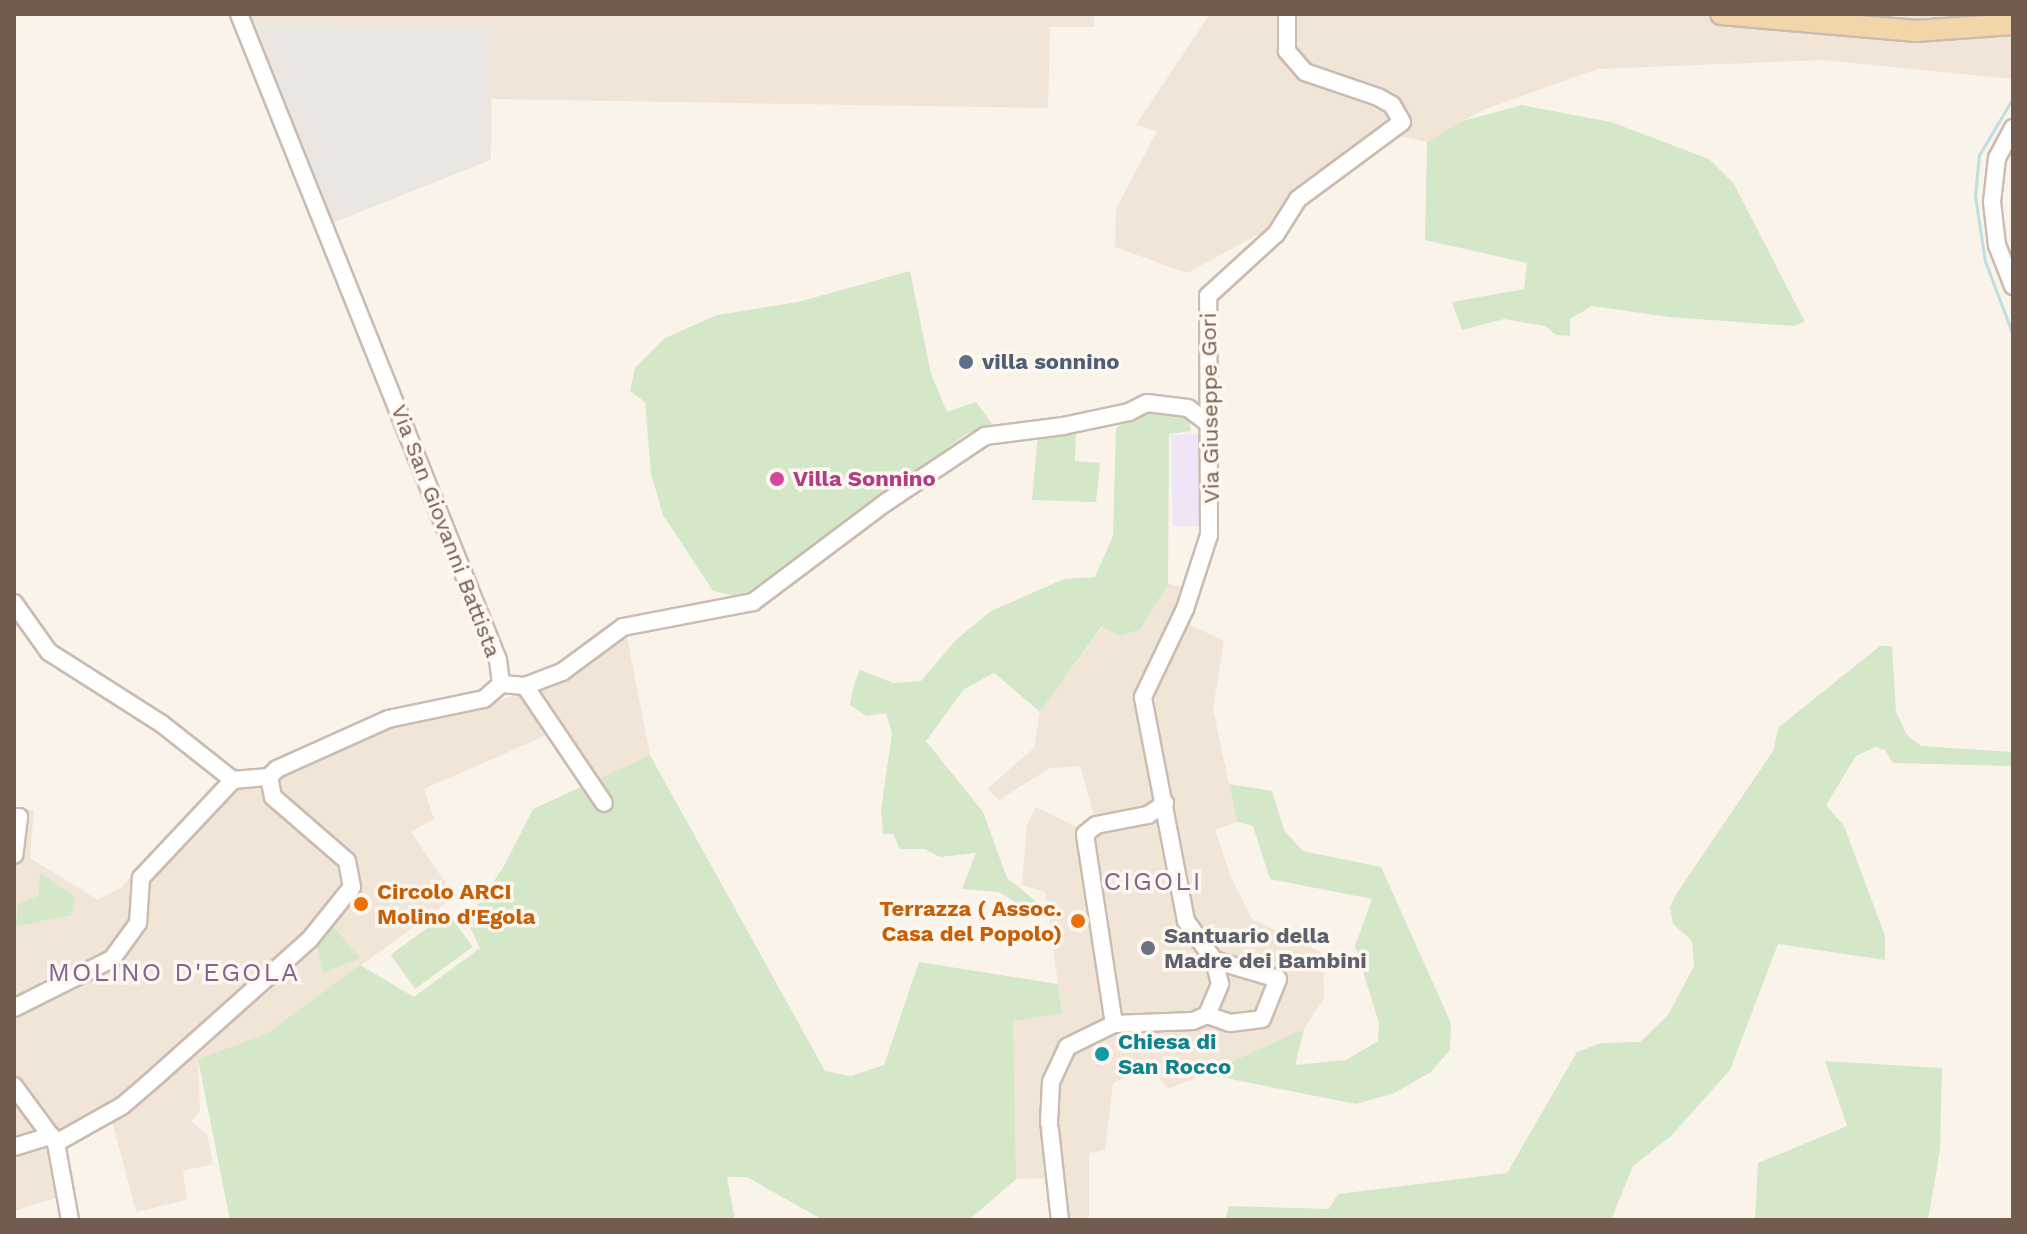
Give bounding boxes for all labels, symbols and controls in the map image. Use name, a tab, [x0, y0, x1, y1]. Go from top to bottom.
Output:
street label: Via Giuseppe Gori	[1195, 312, 1225, 504]
place label: villa sonnino	[982, 349, 1120, 375]
marker: villa sonnino	[957, 353, 975, 371]
street label: Via San Giovanni Battista	[385, 401, 507, 661]
place label: Villa Sonnino	[793, 466, 936, 492]
marker: Villa Sonnino	[768, 470, 786, 488]
district label: CIGOLI	[1103, 866, 1203, 898]
place label: Circolo ARCI Molino d'Egola	[377, 878, 536, 930]
marker: Circolo ARCI Molino d'Egola	[352, 895, 370, 913]
place label: Terrazza ( Assoc. Casa del Popolo)	[878, 895, 1062, 946]
marker: Terrazza ( Assoc. Casa del Popolo)	[1069, 912, 1087, 930]
place label: Santuario della Madre dei Bambini	[1164, 922, 1367, 974]
marker: Santuario della Madre dei Bambini	[1139, 939, 1157, 957]
district label: MOLINO D'EGOLA	[48, 957, 300, 989]
place label: Chiesa di San Rocco	[1118, 1028, 1231, 1080]
marker: Chiesa di San Rocco	[1093, 1045, 1111, 1063]

